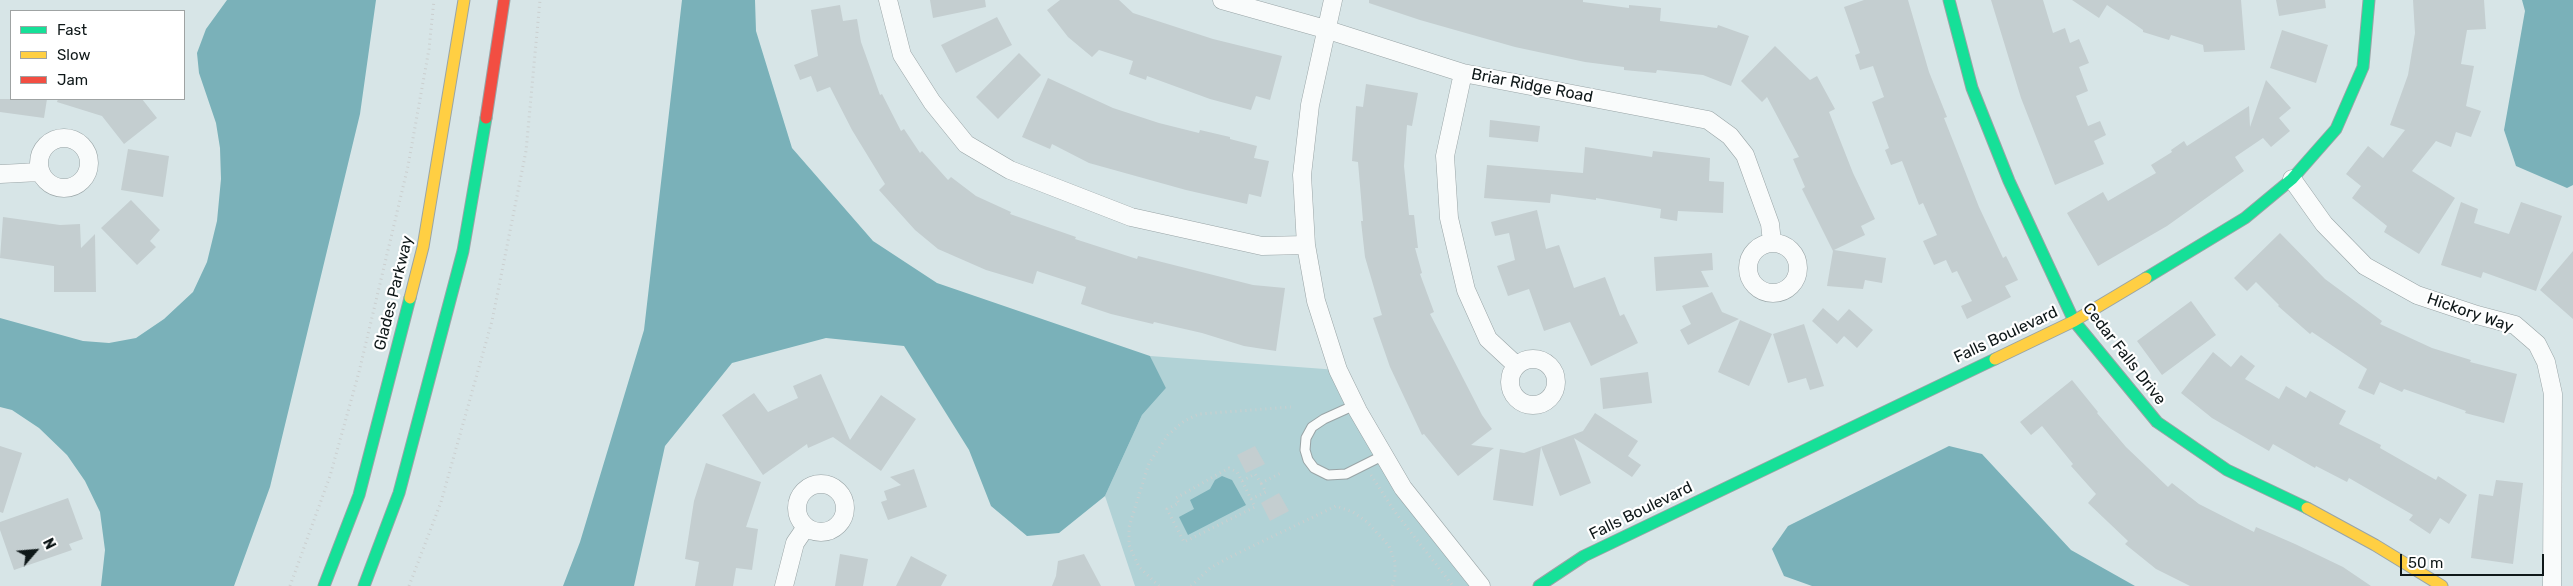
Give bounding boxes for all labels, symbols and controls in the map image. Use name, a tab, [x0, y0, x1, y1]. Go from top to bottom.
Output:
legend	[10, 10, 185, 100]
text: Fast	[57, 21, 87, 39]
text: Slow	[57, 46, 90, 64]
street label: Briar Ridge Road	[1469, 65, 1595, 107]
text: Jam	[57, 71, 88, 89]
street label: Glades Parkway	[370, 234, 418, 352]
street label: Hickory Way	[2424, 289, 2516, 337]
street label: Cedar Falls Drive	[2078, 299, 2170, 409]
street label: Falls Boulevard	[1951, 303, 2061, 367]
street label: Falls Boulevard	[1586, 478, 1696, 544]
north arrow	[10, 526, 60, 576]
text: N	[39, 536, 59, 552]
scale bar	[2403, 544, 2547, 576]
text: 50 m	[2408, 554, 2443, 572]

